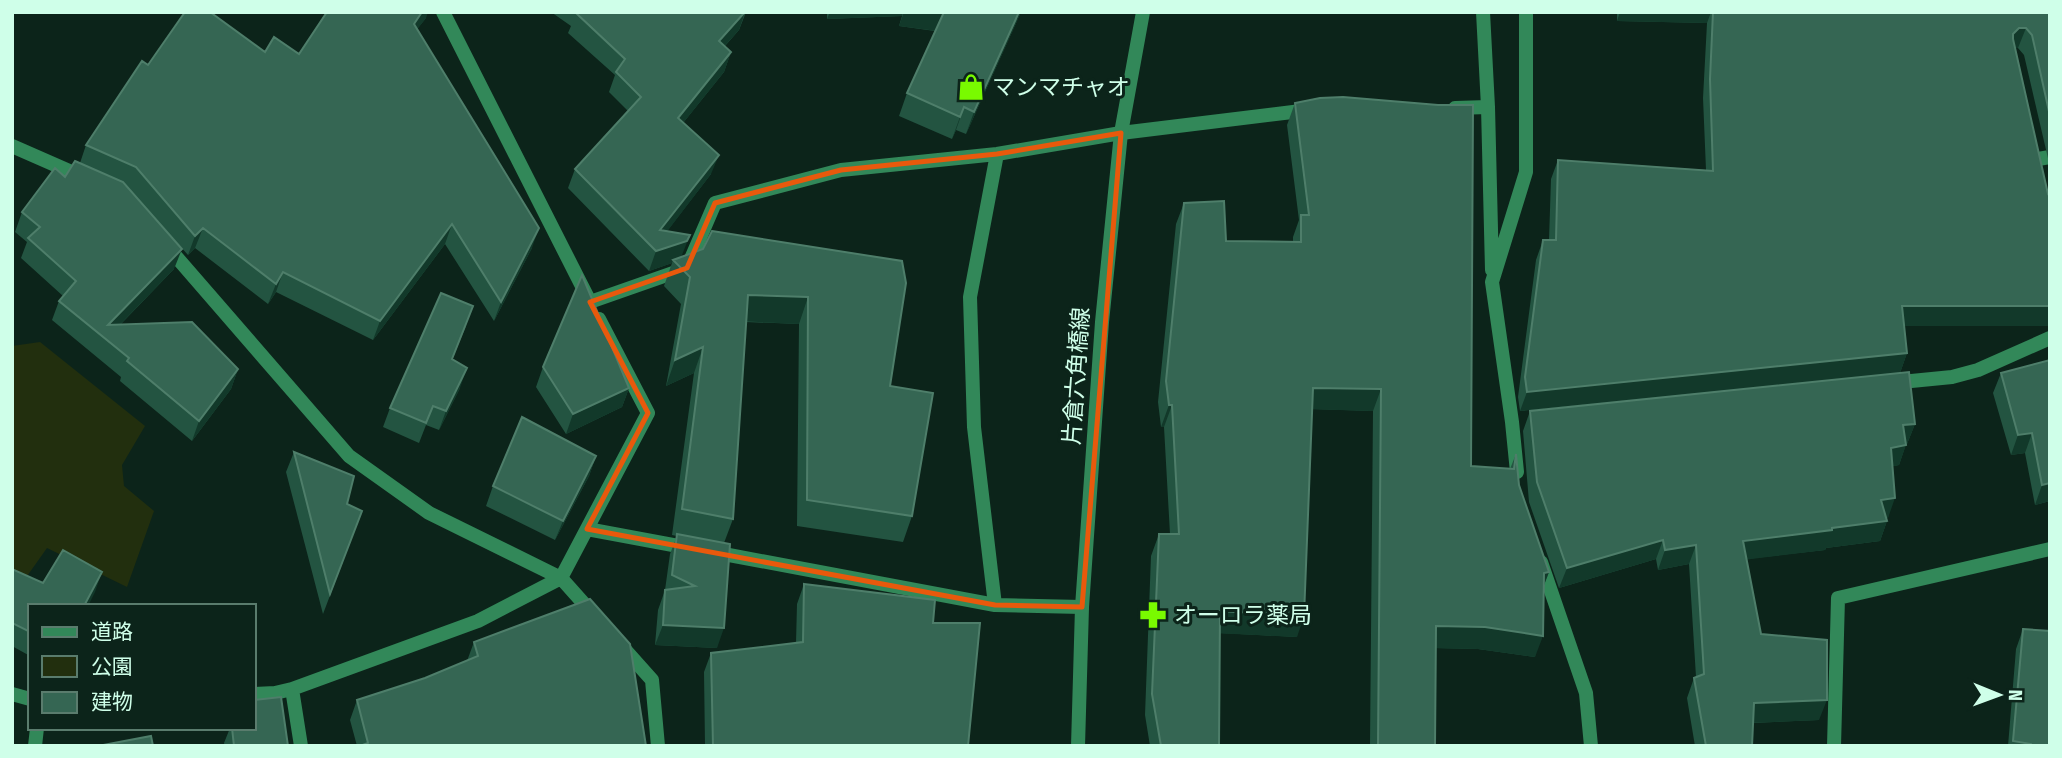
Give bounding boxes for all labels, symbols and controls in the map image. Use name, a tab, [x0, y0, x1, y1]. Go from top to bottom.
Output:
shop icon: マンマチャオ	[956, 72, 986, 102]
place label: マンマチャオ	[992, 73, 1130, 101]
street label: 片倉六角橋線	[1057, 306, 1095, 446]
pharmacy icon: オーロラ薬局	[1138, 600, 1168, 630]
place label: オーロラ薬局	[1174, 601, 1312, 629]
legend	[28, 604, 256, 730]
text: 道路	[91, 619, 133, 645]
text: 公園	[91, 654, 133, 680]
north arrow	[1964, 660, 2034, 730]
text: 建物	[91, 689, 133, 715]
text: N	[2004, 689, 2027, 701]

